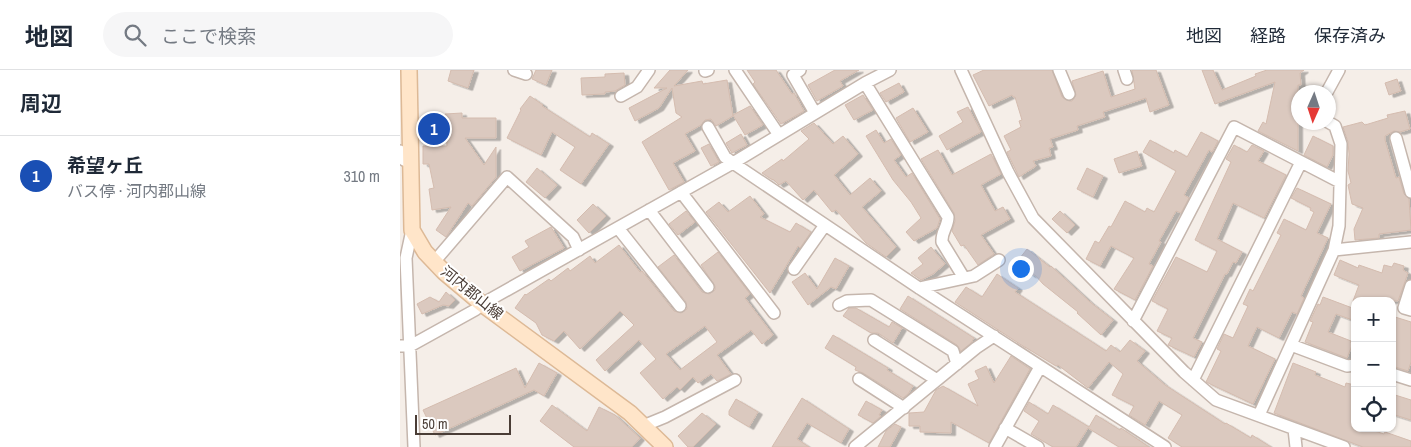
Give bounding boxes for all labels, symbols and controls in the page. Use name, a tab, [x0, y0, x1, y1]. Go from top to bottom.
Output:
search box	[103, 12, 453, 57]
text: 地図	[25, 20, 73, 52]
icon: search	[121, 21, 149, 49]
text: ここで検索	[161, 23, 256, 49]
text: 地図	[1186, 23, 1222, 48]
text: 経路	[1250, 23, 1286, 48]
text: 保存済み	[1314, 23, 1386, 48]
north arrow	[1291, 85, 1336, 130]
text: 周辺	[20, 89, 62, 118]
pin: 1	[418, 110, 450, 148]
text: 希望ヶ丘	[67, 152, 143, 178]
text: 1	[32, 165, 40, 187]
text: 310 m	[344, 165, 380, 187]
text: バス停 · 河内郡山線	[67, 180, 206, 202]
your location	[1008, 256, 1034, 282]
street label: 河内郡山線	[437, 261, 508, 324]
map controls	[1351, 297, 1396, 432]
button: +	[1351, 297, 1396, 342]
button: −	[1351, 342, 1396, 387]
button: locate	[1351, 387, 1396, 432]
scale bar	[415, 412, 511, 435]
text: 50 m	[422, 415, 448, 433]

